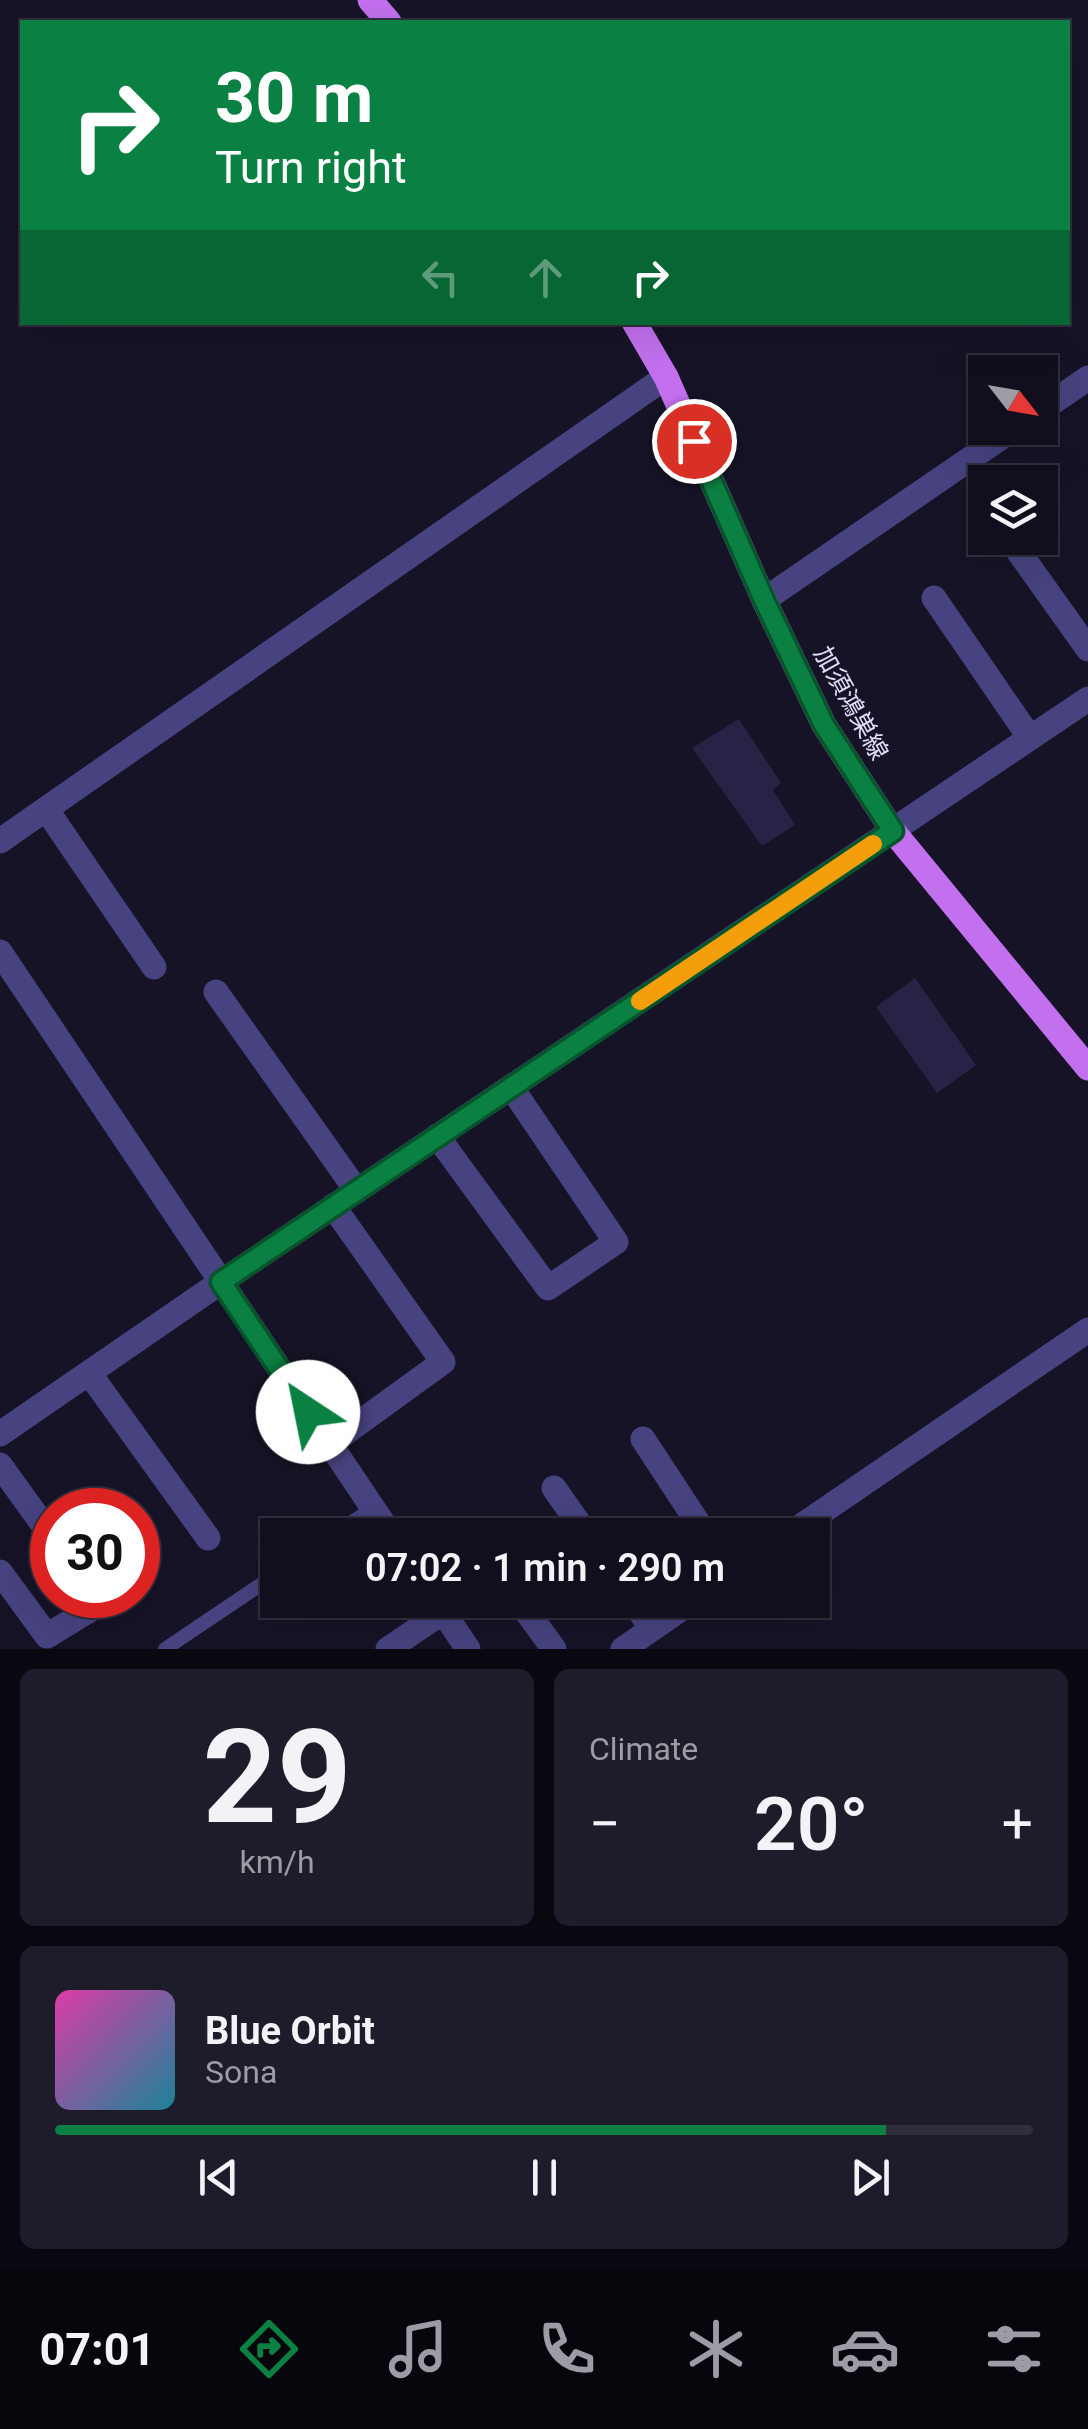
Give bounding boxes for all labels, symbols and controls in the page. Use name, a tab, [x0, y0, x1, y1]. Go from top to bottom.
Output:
text: 30 m	[215, 57, 373, 139]
icon: right	[50, 60, 180, 190]
text: Turn right	[215, 141, 407, 194]
icon: left	[413, 250, 468, 305]
icon: ahead	[518, 250, 573, 305]
icon: right	[623, 250, 678, 305]
north arrow	[968, 355, 1058, 445]
map controls	[968, 355, 1058, 555]
pin	[652, 399, 737, 484]
icon: arrive	[667, 414, 722, 469]
button: layers	[968, 465, 1058, 555]
street label: 加須鴻巣線	[808, 641, 894, 765]
position arrow	[256, 1360, 360, 1464]
speed limit sign: 30	[30, 1488, 160, 1618]
text: 07:02 · 1 min · 290 m	[365, 1546, 725, 1590]
text: 29	[202, 1701, 352, 1854]
text: Climate	[589, 1730, 698, 1768]
text: 20°	[754, 1780, 868, 1868]
text: −	[589, 1792, 620, 1856]
text: +	[1002, 1792, 1033, 1856]
text: km/h	[239, 1843, 315, 1881]
text: Blue Orbit	[205, 2009, 375, 2053]
text: Sona	[205, 2053, 277, 2091]
icon: previous	[191, 2150, 246, 2205]
icon: pause	[517, 2150, 572, 2205]
icon: next	[843, 2150, 898, 2205]
icon: directions	[234, 2314, 304, 2384]
icon: music	[383, 2314, 453, 2384]
icon: phone	[532, 2314, 602, 2384]
icon: climate	[681, 2314, 751, 2384]
icon: car	[830, 2314, 900, 2384]
icon: filters	[979, 2314, 1049, 2384]
text: 07:01	[39, 2323, 155, 2376]

